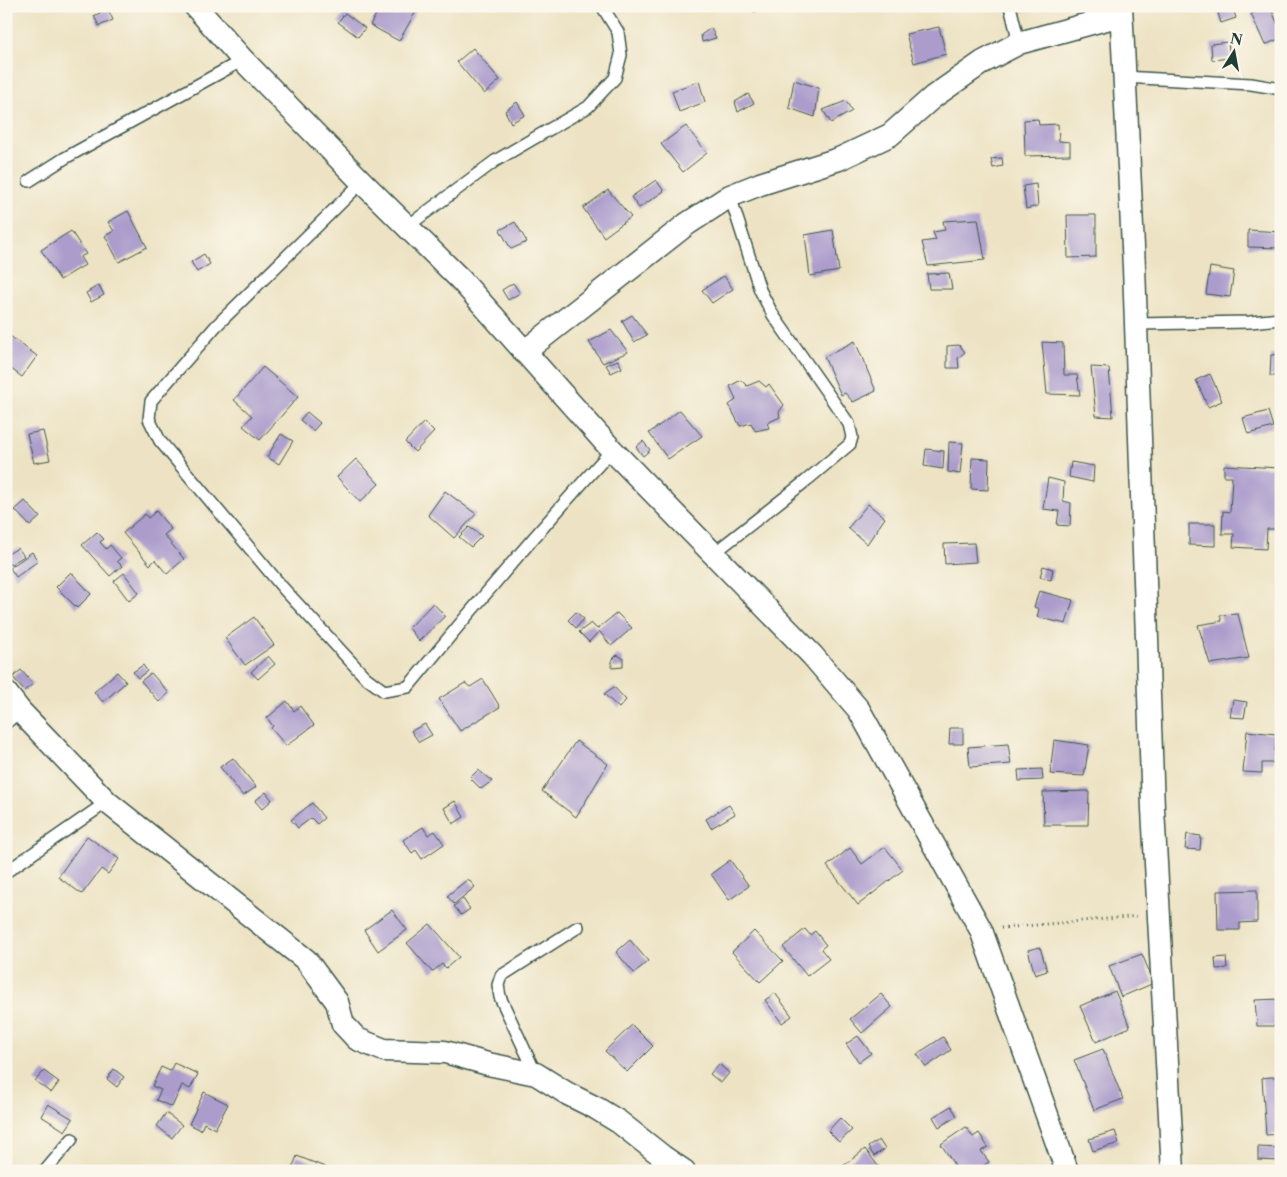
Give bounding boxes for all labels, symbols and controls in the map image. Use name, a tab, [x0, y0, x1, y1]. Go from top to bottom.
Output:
north arrow	[1210, 28, 1260, 78]
text: N	[1229, 29, 1244, 49]

